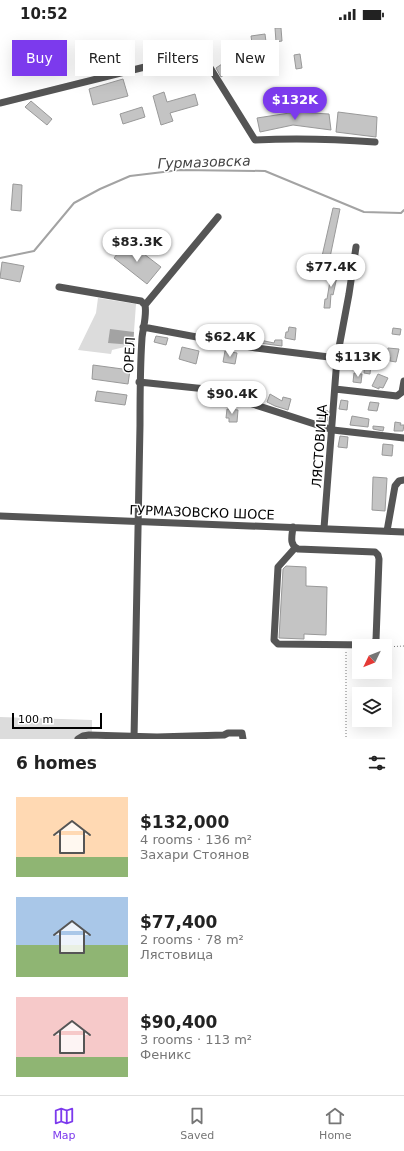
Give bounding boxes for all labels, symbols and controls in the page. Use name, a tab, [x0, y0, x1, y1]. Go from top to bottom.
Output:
text: 10:52	[20, 5, 68, 23]
chip: Buy	[12, 40, 67, 76]
chip: Rent	[75, 40, 135, 76]
chip: Filters	[143, 40, 213, 76]
chip: New	[221, 40, 279, 76]
pin: $132K	[267, 87, 323, 121]
text: $132K	[272, 92, 318, 107]
water label: Гурмазовска	[157, 152, 251, 172]
pin: $83.3K	[104, 229, 170, 263]
text: $83.3K	[111, 234, 163, 249]
pin: $77.4K	[298, 254, 364, 288]
text: $77.4K	[305, 259, 357, 274]
pin: $62.4K	[197, 324, 263, 358]
text: $62.4K	[204, 329, 256, 344]
street label: ОРЕЛ	[121, 337, 138, 373]
pin: $113K	[330, 344, 386, 378]
text: $113K	[335, 349, 381, 364]
pin: $90.4K	[199, 381, 265, 415]
text: $90.4K	[206, 386, 258, 401]
street label: ЛЯСТОВИЦА	[309, 404, 330, 488]
street label: ГУРМАЗОВСКО ШОСЕ	[129, 502, 275, 523]
north arrow	[352, 639, 392, 679]
map controls	[352, 639, 392, 727]
button: layers	[352, 687, 392, 727]
scale bar	[12, 711, 102, 730]
text: 100 m	[18, 713, 53, 726]
icon: filters	[366, 752, 388, 774]
text: 6 homes	[16, 753, 97, 773]
text: $132,000	[140, 812, 229, 832]
icon: home	[48, 813, 96, 861]
text: 4 rooms · 136 m²	[140, 832, 252, 847]
text: Захари Стоянов	[140, 847, 249, 862]
text: $77,400	[140, 912, 217, 932]
icon: home	[48, 913, 96, 961]
text: 2 rooms · 78 m²	[140, 932, 244, 947]
text: Лястовица	[140, 947, 213, 962]
text: $90,400	[140, 1012, 217, 1032]
icon: home	[48, 1013, 96, 1061]
text: 3 rooms · 113 m²	[140, 1032, 252, 1047]
text: Феникс	[140, 1047, 191, 1062]
tab: Map	[52, 1105, 76, 1142]
tab: Saved	[180, 1105, 214, 1142]
tab: Home	[319, 1105, 352, 1142]

